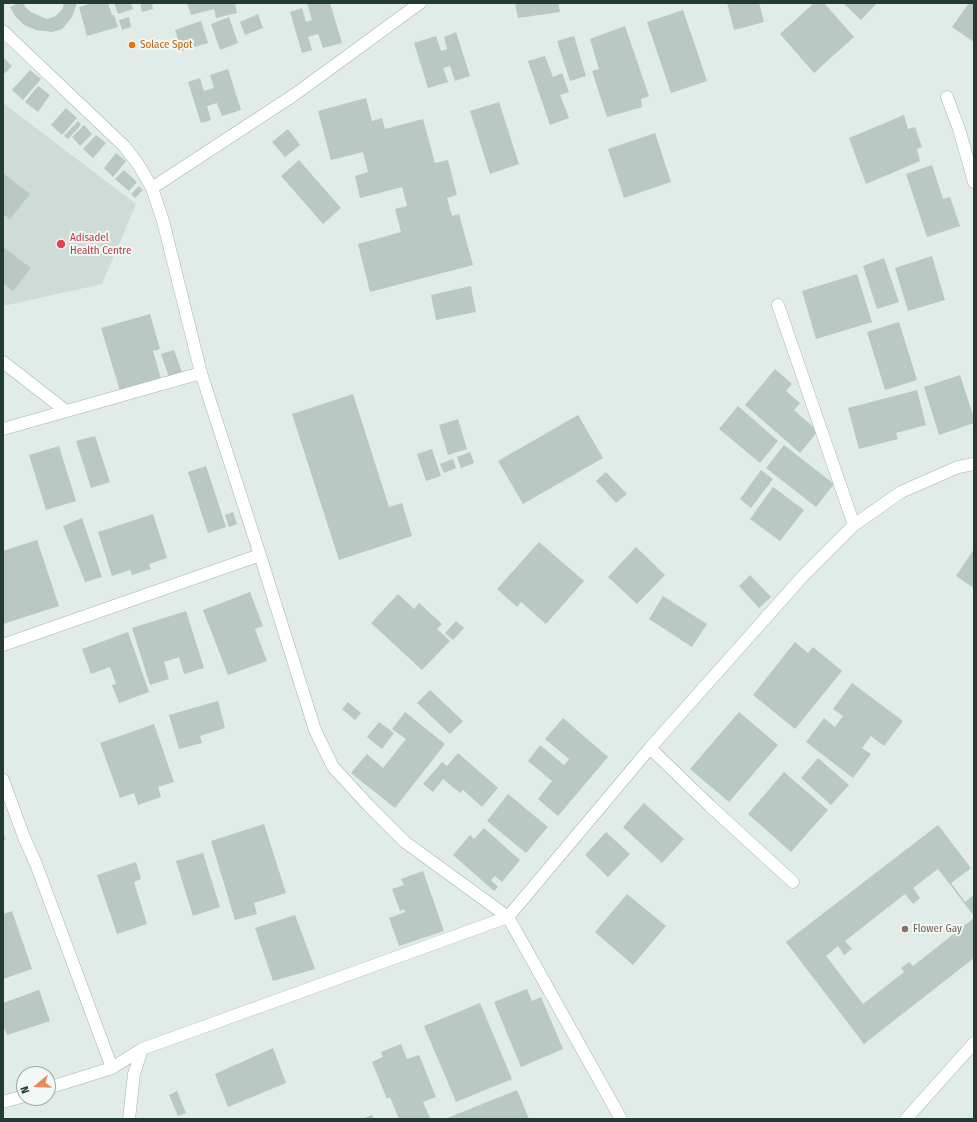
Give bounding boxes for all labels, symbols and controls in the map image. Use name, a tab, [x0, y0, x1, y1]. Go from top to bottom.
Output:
place label: Solace Spot	[140, 38, 193, 52]
marker: Solace Spot	[127, 40, 137, 50]
place label: Adisadel Health Centre	[70, 231, 131, 257]
marker: Adisadel Health Centre	[55, 238, 67, 250]
place label: Flower Gay	[913, 922, 962, 936]
marker: Flower Gay	[900, 924, 910, 934]
north arrow	[16, 1066, 56, 1106]
text: N	[18, 1085, 32, 1095]

